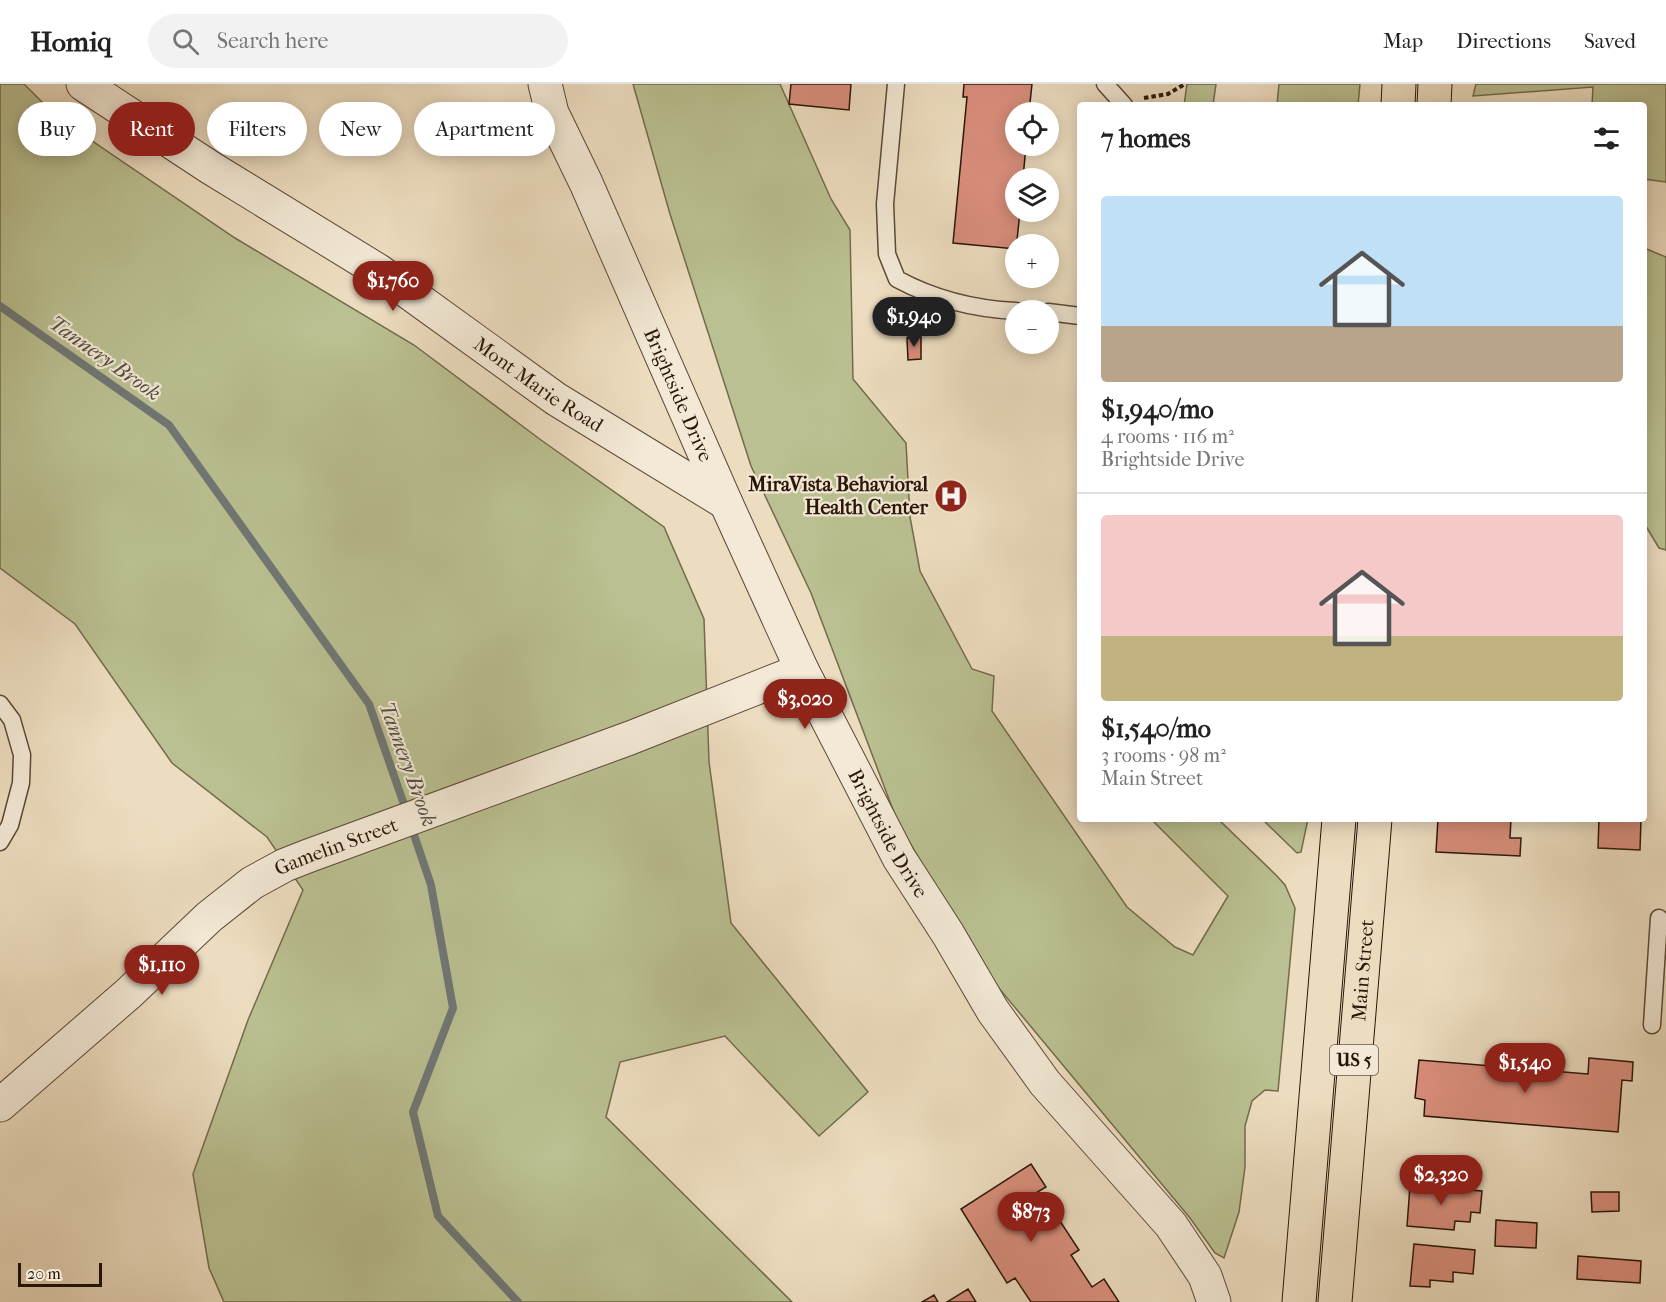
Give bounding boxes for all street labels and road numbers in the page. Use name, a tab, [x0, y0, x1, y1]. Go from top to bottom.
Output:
street label: Brightside Drive	[639, 325, 718, 466]
street label: Mont Marie Road	[469, 332, 608, 438]
street label: Brightside Drive	[843, 765, 933, 902]
street label: Gamelin Street	[270, 813, 401, 881]
street label: Main Street	[1347, 918, 1379, 1022]
road number: US 5	[1330, 1045, 1378, 1075]

